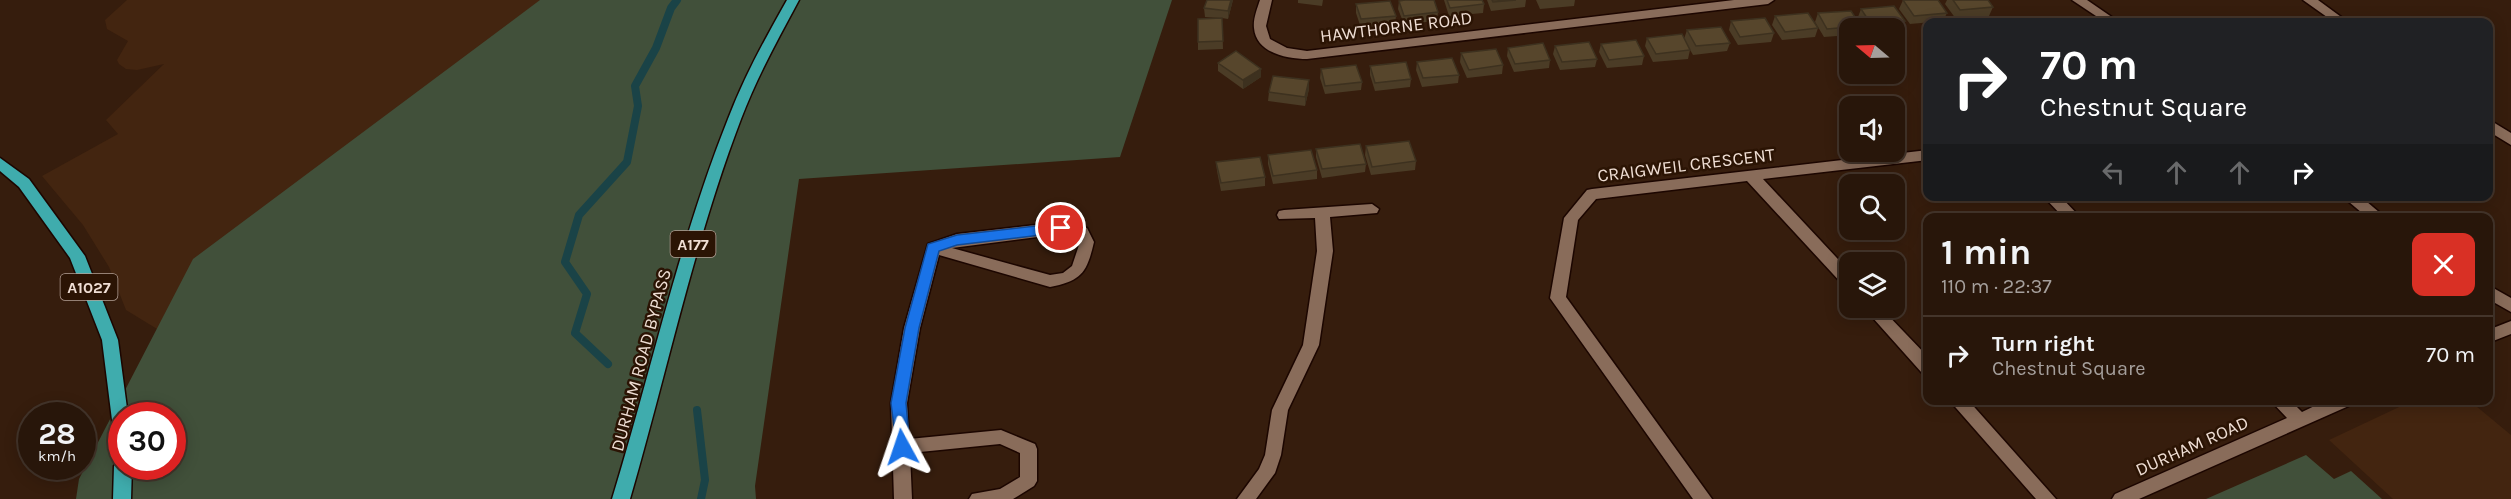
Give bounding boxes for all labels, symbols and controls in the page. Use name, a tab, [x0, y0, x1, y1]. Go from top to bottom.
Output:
street label: HAWTHORNE ROAD	[1319, 7, 1473, 47]
north arrow	[1839, 18, 1905, 84]
map controls	[1839, 18, 1905, 318]
text: 70 m	[2040, 40, 2138, 90]
icon: right	[1941, 42, 2019, 120]
text: Chestnut Square	[2040, 91, 2247, 123]
button: sound	[1839, 96, 1905, 162]
street label: CRAIGWEIL CRESCENT	[1596, 143, 1776, 187]
icon: left	[2097, 156, 2130, 189]
icon: ahead	[2160, 156, 2193, 189]
icon: ahead	[2223, 156, 2256, 189]
icon: right	[2286, 156, 2319, 189]
button: search	[1839, 174, 1905, 240]
pin	[1035, 202, 1086, 253]
icon: arrive	[1044, 211, 1077, 244]
road number: A177	[670, 231, 716, 257]
text: 1 min	[1941, 231, 2031, 273]
button: close	[2412, 233, 2475, 296]
button: layers	[1839, 252, 1905, 318]
street label: DURHAM ROAD BYPASS	[606, 266, 676, 454]
road number: A1027	[60, 274, 118, 300]
text: 110 m · 22:37	[1941, 275, 2052, 298]
text: Turn right	[1992, 331, 2095, 357]
icon: right	[1941, 339, 1974, 372]
text: 70 m	[2426, 342, 2475, 368]
text: Chestnut Square	[1992, 357, 2145, 380]
speed limit sign: 30	[108, 402, 186, 480]
street label: DURHAM ROAD	[2132, 411, 2252, 481]
position arrow	[870, 415, 934, 479]
text: 28	[38, 416, 76, 452]
text: km/h	[38, 447, 76, 465]

